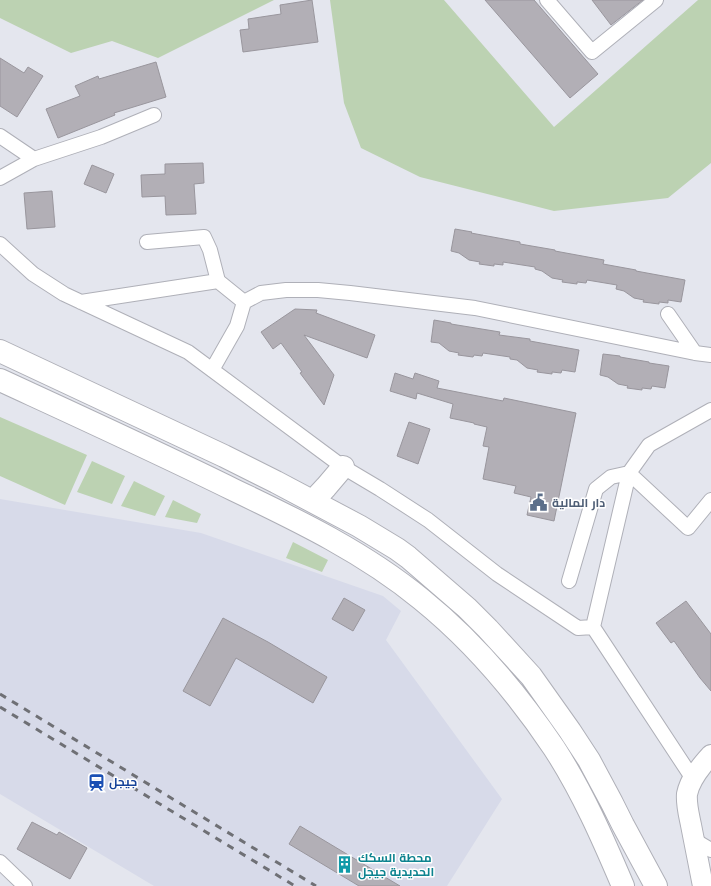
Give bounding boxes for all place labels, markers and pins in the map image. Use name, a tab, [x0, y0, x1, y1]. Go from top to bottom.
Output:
public building icon: دار المالية	[529, 493, 549, 513]
place label: دار المالية	[552, 496, 605, 511]
station icon: جيجل	[86, 772, 106, 792]
place label: جيجل	[109, 775, 137, 790]
place label: محطة السكك الحديدية جيجل	[358, 851, 434, 880]
building icon: محطة السكك الحديدية جيجل	[335, 855, 355, 875]

